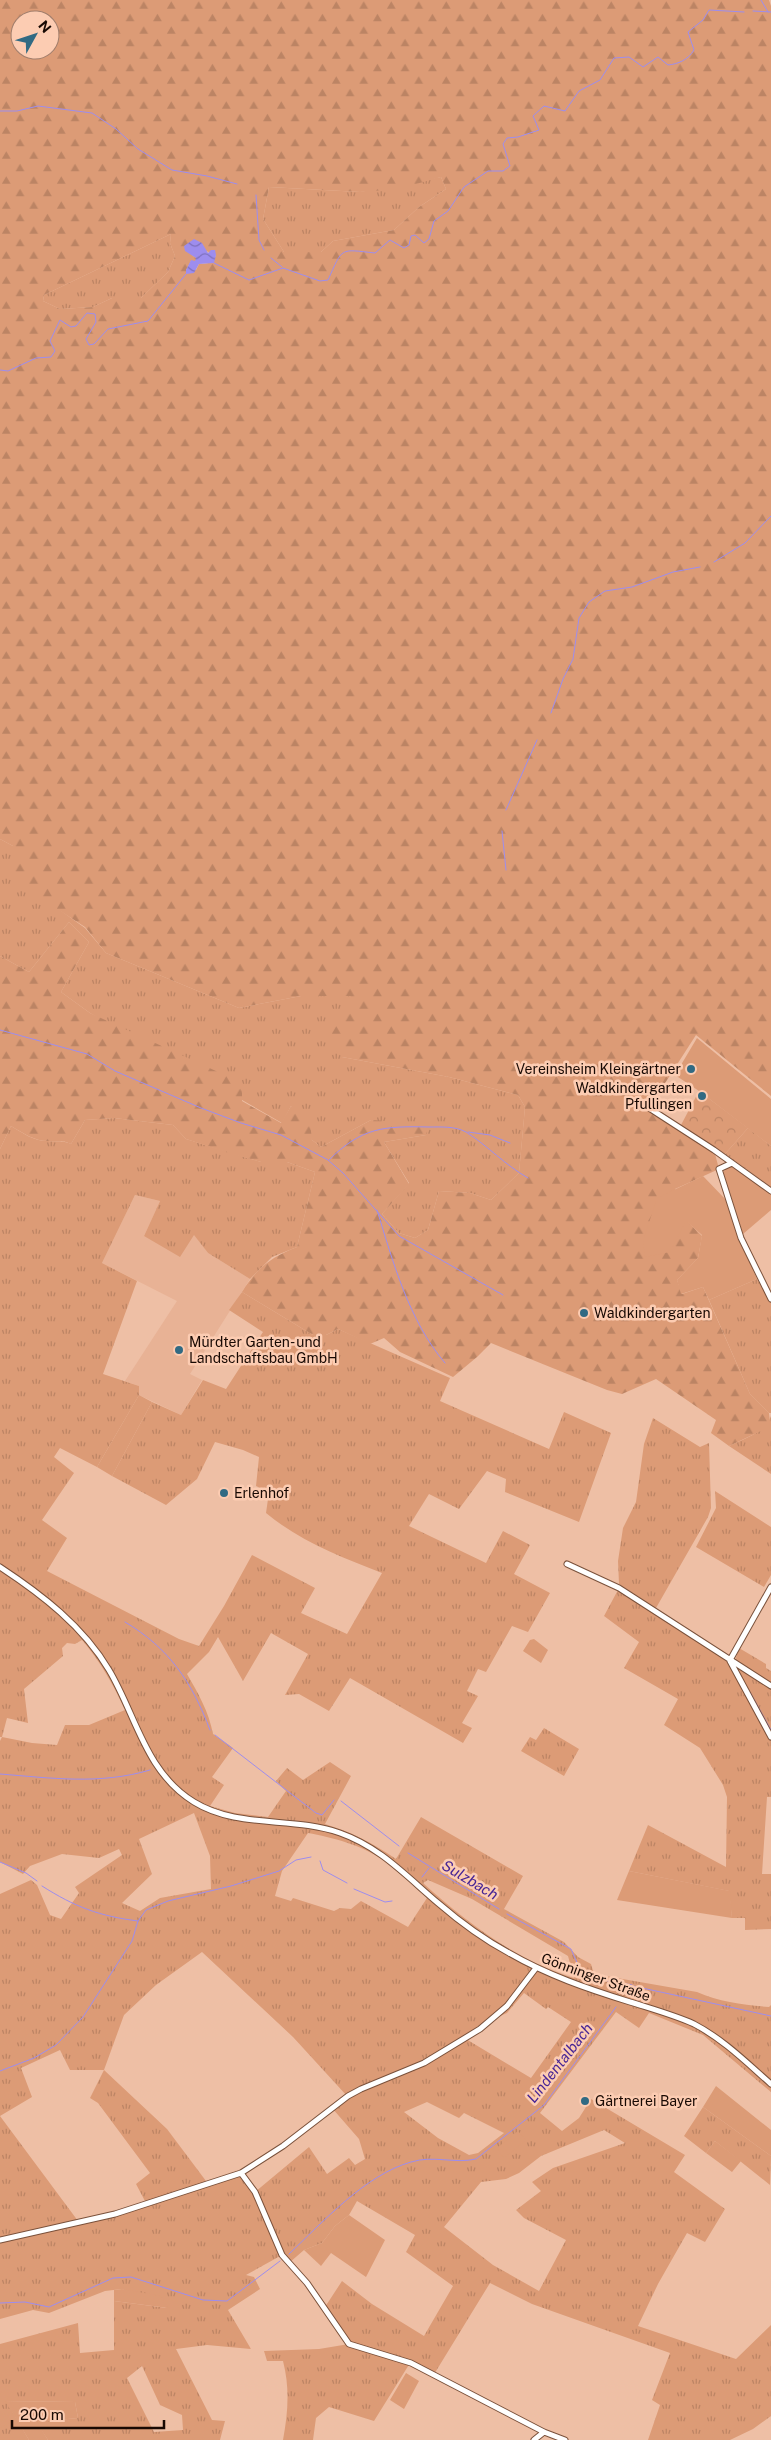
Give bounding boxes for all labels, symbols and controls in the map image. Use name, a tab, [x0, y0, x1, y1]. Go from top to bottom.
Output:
north arrow	[10, 10, 60, 60]
text: N	[35, 17, 55, 36]
place label: Vereinsheim Kleingärtner	[516, 1061, 681, 1077]
marker: Vereinsheim Kleingärtner	[685, 1063, 697, 1075]
place label: Waldkindergarten Pfullingen	[575, 1080, 692, 1112]
marker: Waldkindergarten Pfullingen	[696, 1090, 708, 1102]
place label: Waldkindergarten	[594, 1305, 711, 1321]
marker: Waldkindergarten	[578, 1307, 590, 1319]
place label: Mürdter Garten- und Landschaftsbau GmbH	[189, 1334, 338, 1366]
marker: Mürdter Garten- und Landschaftsbau GmbH	[173, 1344, 185, 1356]
place label: Erlenhof	[234, 1485, 290, 1501]
marker: Erlenhof	[218, 1487, 230, 1499]
water label: Sulzbach	[439, 1856, 501, 1903]
street label: Gönninger Straße	[539, 1950, 653, 2004]
water label: Lindentalbach	[523, 2020, 596, 2106]
place label: Gärtnerei Bayer	[595, 2093, 698, 2109]
marker: Gärtnerei Bayer	[579, 2095, 591, 2107]
scale bar	[12, 2398, 165, 2430]
text: 200 m	[20, 2406, 64, 2423]

